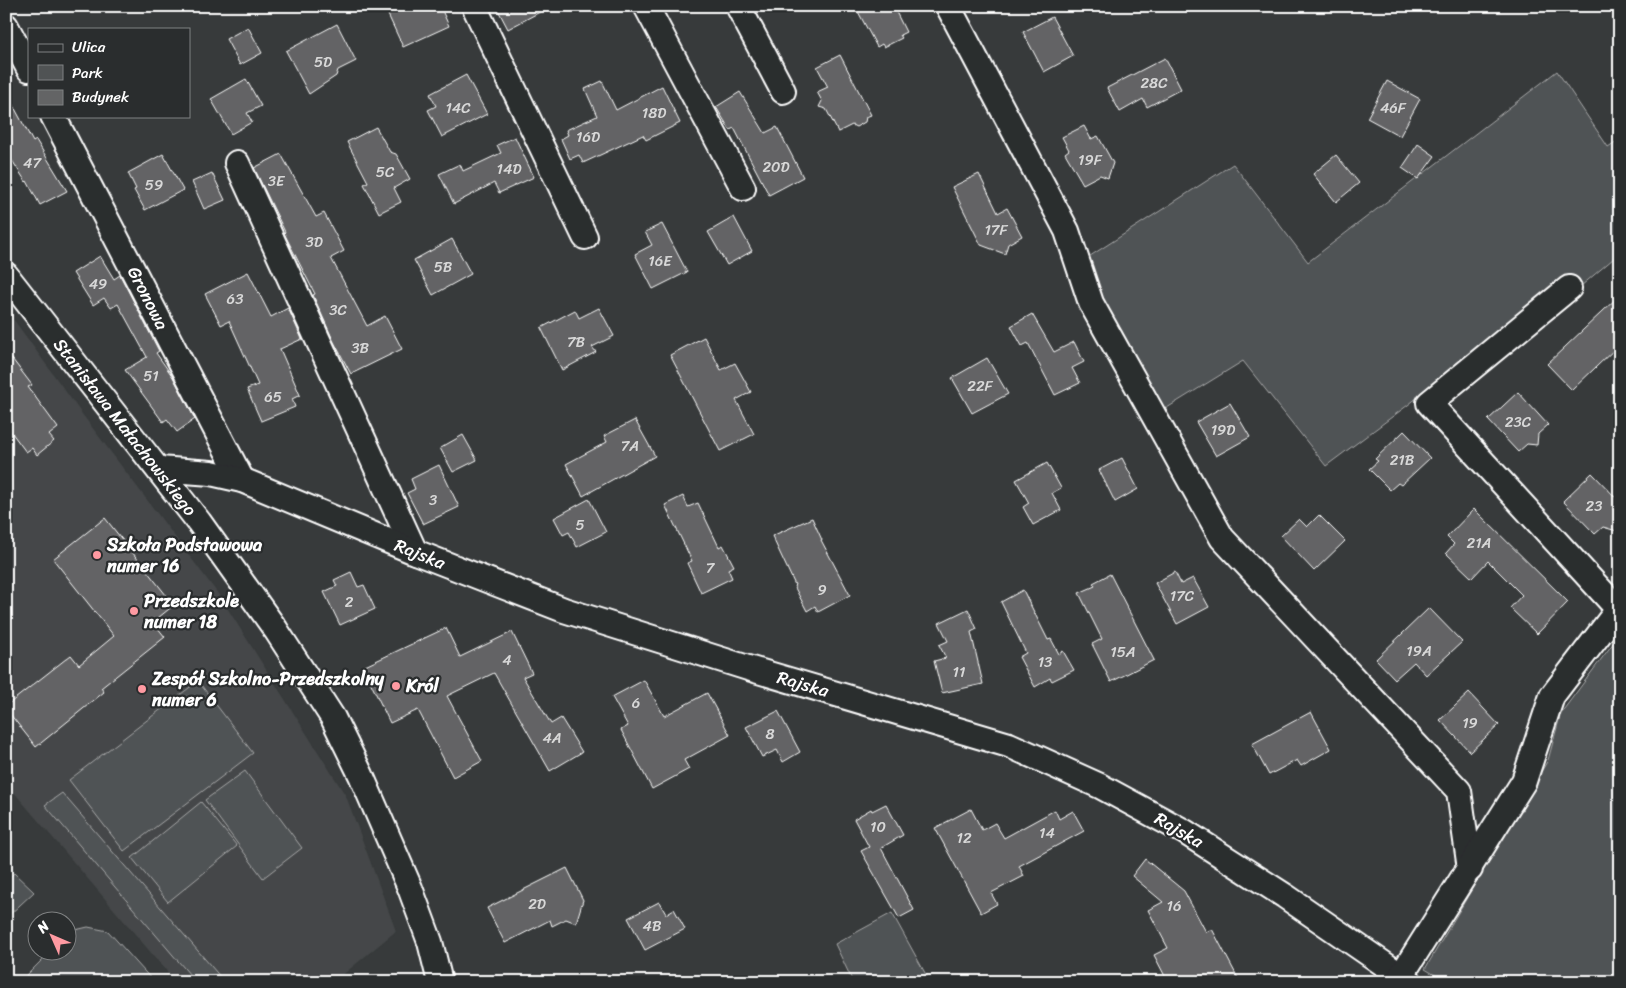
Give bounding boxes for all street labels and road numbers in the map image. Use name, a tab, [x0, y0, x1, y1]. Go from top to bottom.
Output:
street label: Gronowa	[118, 260, 178, 336]
street label: Stanisława Małachowskiego	[45, 331, 205, 523]
street label: Rajska	[390, 529, 451, 579]
street label: Rajska	[773, 661, 834, 707]
street label: Rajska	[1148, 803, 1211, 858]

